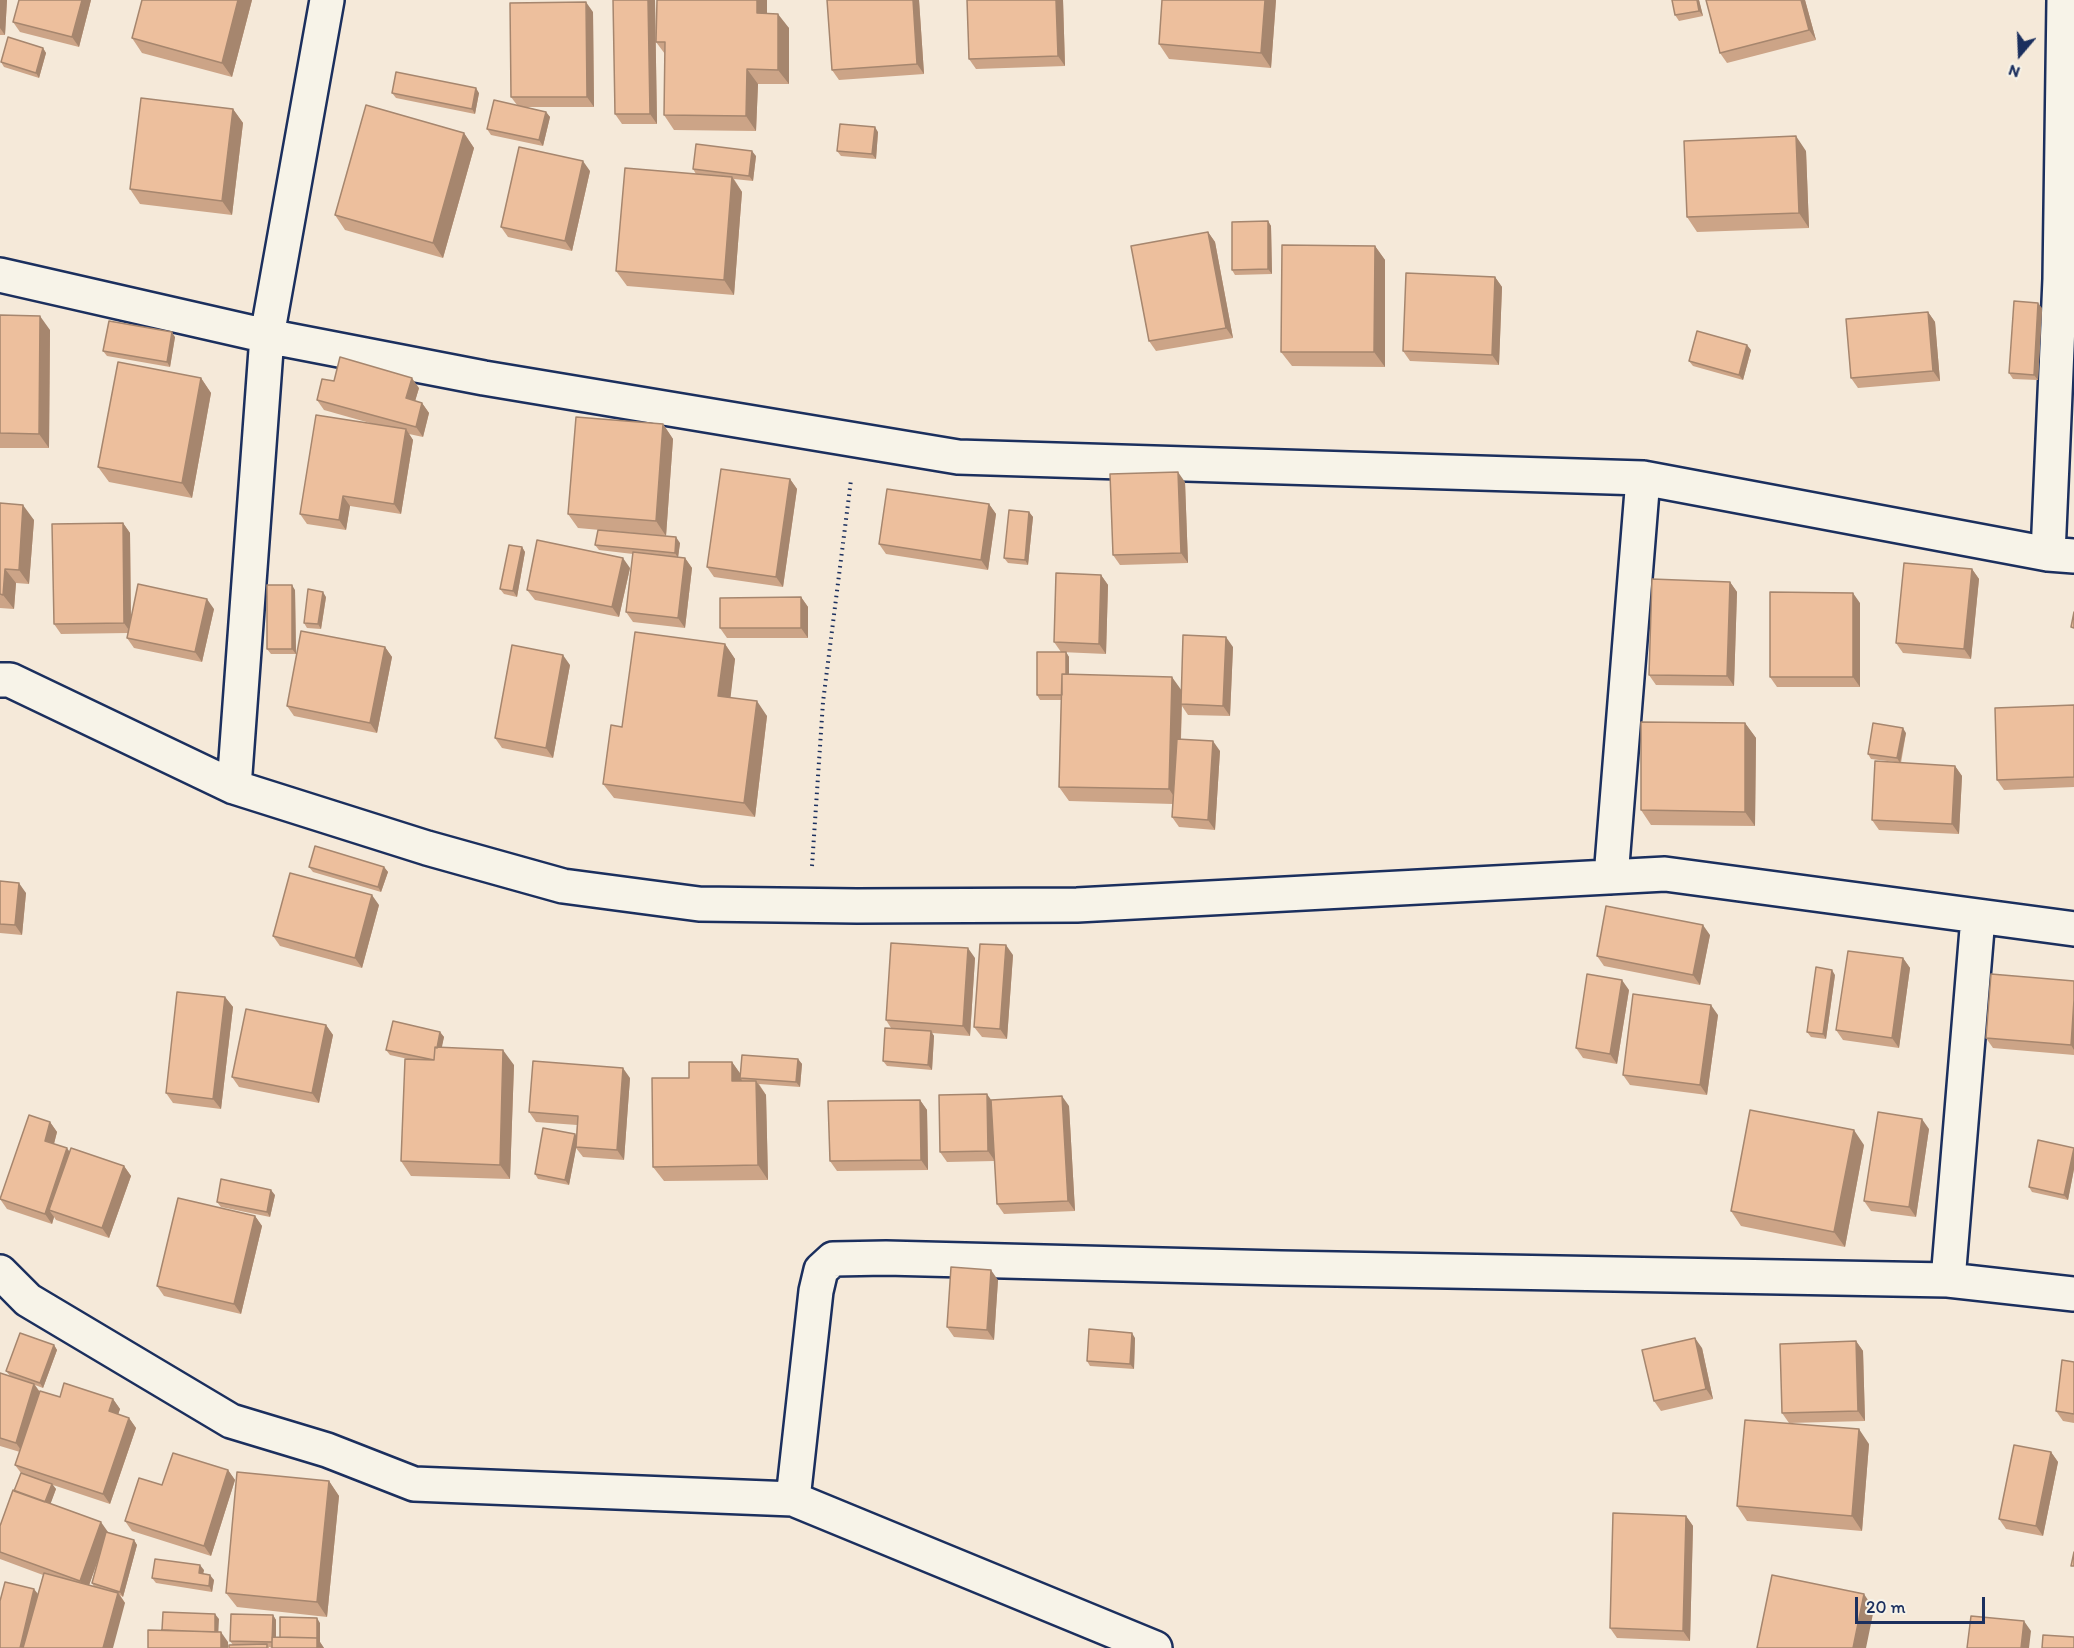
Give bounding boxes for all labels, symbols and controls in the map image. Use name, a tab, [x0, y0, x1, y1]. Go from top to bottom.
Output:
north arrow	[1990, 24, 2050, 84]
text: N	[2006, 61, 2022, 82]
scale bar	[1858, 1585, 1988, 1623]
text: 20 m	[1866, 1596, 1906, 1618]

